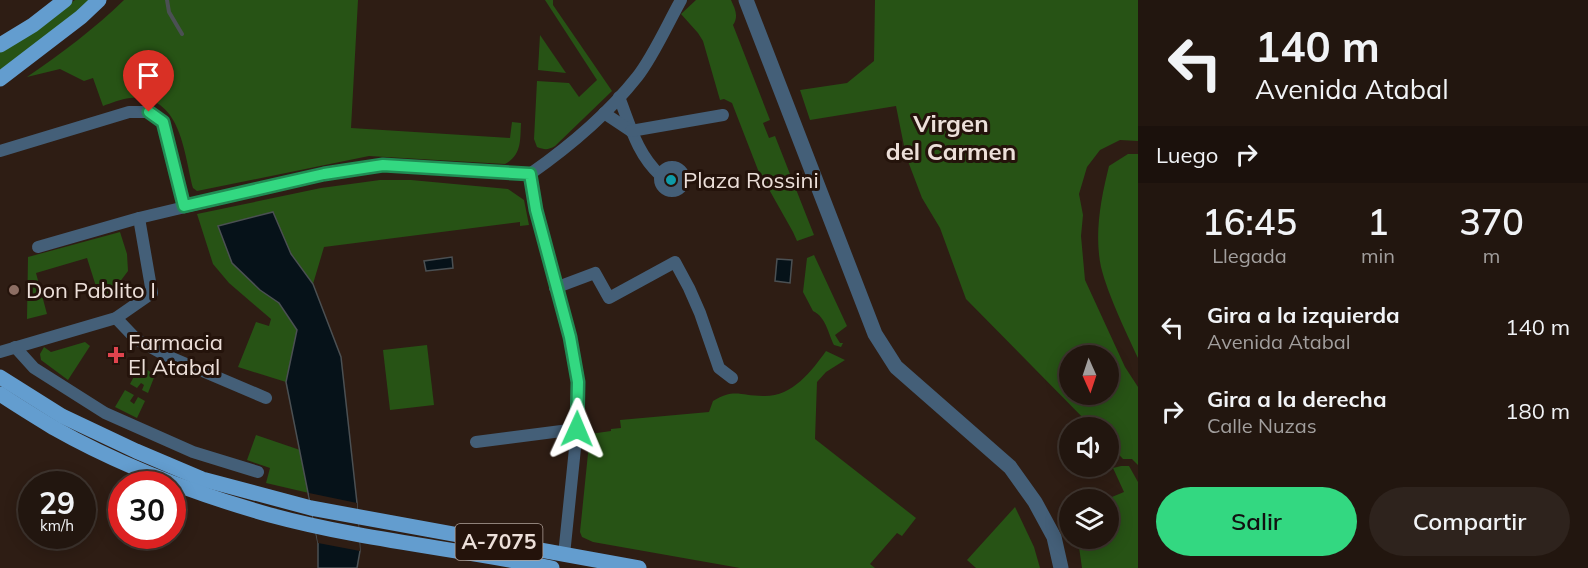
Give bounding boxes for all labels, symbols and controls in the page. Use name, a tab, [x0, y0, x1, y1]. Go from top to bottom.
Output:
text: 140 m	[1255, 20, 1380, 73]
icon: left	[1156, 24, 1234, 102]
pin	[123, 50, 174, 112]
icon: arrive	[132, 59, 165, 92]
text: Avenida Atabal	[1255, 72, 1449, 106]
district label: Virgen del Carmen	[886, 108, 1016, 166]
icon: right	[1230, 138, 1263, 171]
text: Luego	[1156, 141, 1218, 169]
place label: Plaza Rossini	[683, 166, 819, 194]
marker: Plaza Rossini	[664, 173, 678, 187]
text: 16:45	[1202, 199, 1297, 244]
text: 1	[1367, 199, 1389, 244]
text: 370	[1459, 199, 1524, 244]
text: Llegada	[1212, 243, 1287, 268]
text: min	[1361, 243, 1395, 268]
text: m	[1483, 243, 1500, 268]
place label: Don Pablito I	[26, 276, 156, 304]
marker: Don Pablito I	[7, 283, 21, 297]
text: Gira a la izquierda	[1207, 301, 1400, 329]
icon: left	[1156, 311, 1189, 344]
text: 140 m	[1505, 313, 1570, 341]
place label: Farmacia El Atabal	[128, 328, 223, 381]
text: Avenida Atabal	[1207, 329, 1350, 354]
north arrow	[1059, 345, 1119, 405]
map controls	[1059, 345, 1119, 549]
marker: Farmacia El Atabal	[109, 348, 123, 362]
text: Gira a la derecha	[1207, 385, 1387, 413]
icon: right	[1156, 395, 1189, 428]
position arrow	[545, 397, 609, 461]
text: 180 m	[1505, 397, 1570, 425]
text: Calle Nuzas	[1207, 413, 1317, 438]
button: sound	[1059, 417, 1119, 477]
speed limit sign: 30	[108, 471, 186, 549]
text: 29	[39, 484, 75, 522]
button: Salir	[1156, 487, 1357, 556]
button: Compartir	[1369, 487, 1570, 556]
button: layers	[1059, 489, 1119, 549]
text: km/h	[40, 516, 74, 535]
road number: A-7075	[456, 524, 542, 560]

